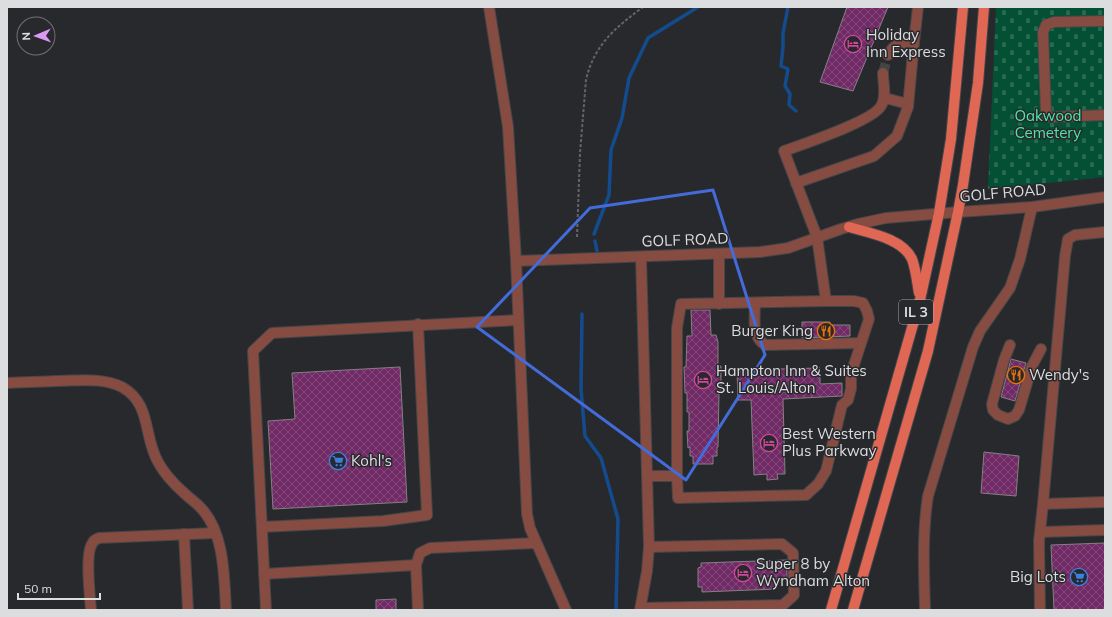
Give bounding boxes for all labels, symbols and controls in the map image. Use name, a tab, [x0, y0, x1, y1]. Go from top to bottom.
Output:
north arrow	[16, 16, 56, 56]
place label: Holiday Inn Express	[866, 25, 946, 61]
text: N	[19, 32, 33, 41]
hotel icon: Holiday Inn Express	[843, 34, 863, 54]
park label: Oakwood Cemetery	[1014, 106, 1082, 142]
street label: GOLF ROAD	[959, 179, 1047, 206]
street label: GOLF ROAD	[641, 228, 729, 251]
road number: IL 3	[899, 300, 933, 324]
place label: Burger King	[731, 321, 813, 340]
restaurant icon: Burger King	[816, 321, 836, 341]
place label: Hampton Inn & Suites St. Louis/Alton	[716, 361, 867, 397]
restaurant icon: Wendy's	[1006, 365, 1026, 385]
place label: Wendy's	[1029, 365, 1089, 384]
hotel icon: Hampton Inn & Suites St. Louis/Alton	[693, 370, 713, 390]
place label: Best Western Plus Parkway	[782, 424, 876, 460]
hotel icon: Best Western Plus Parkway	[759, 433, 779, 453]
supermarket icon: Kohl's	[328, 451, 348, 471]
place label: Kohl's	[351, 451, 392, 470]
place label: Super 8 by Wyndham Alton	[756, 554, 870, 590]
hotel icon: Super 8 by Wyndham Alton	[733, 563, 753, 583]
place label: Big Lots	[1010, 567, 1066, 586]
supermarket icon: Big Lots	[1069, 567, 1089, 587]
scale bar	[18, 575, 100, 601]
text: 50 m	[24, 581, 52, 596]

